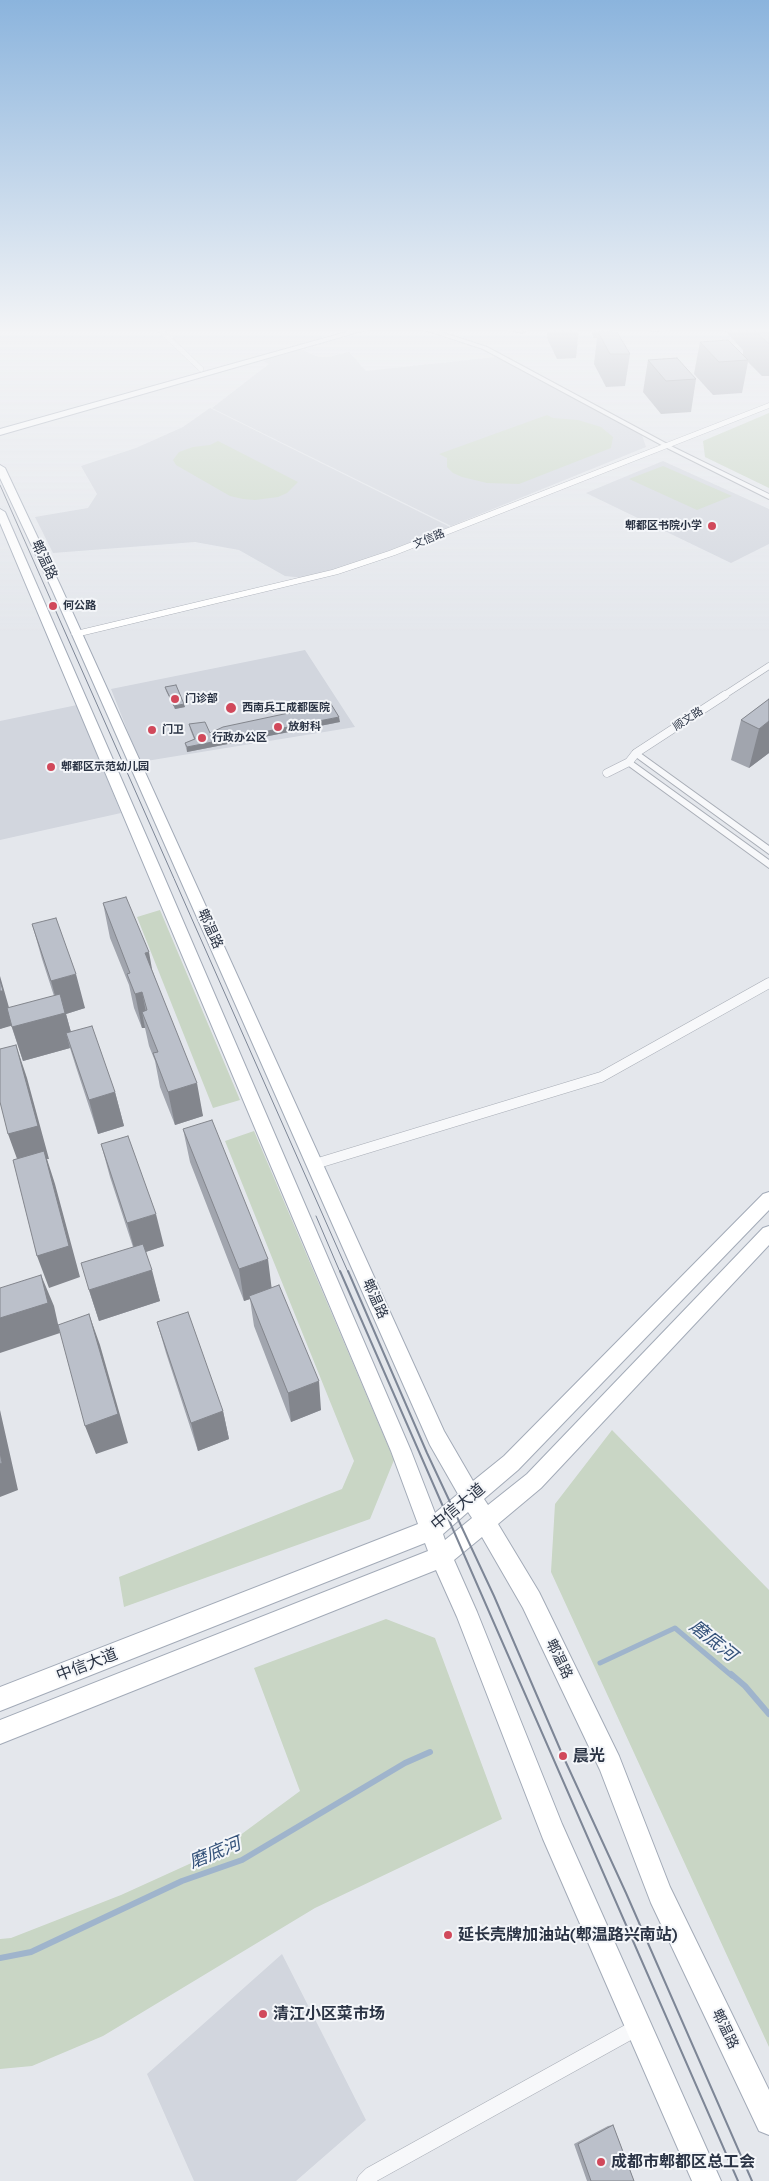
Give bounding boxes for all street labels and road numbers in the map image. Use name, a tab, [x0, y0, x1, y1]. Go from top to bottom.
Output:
street label: 文信路	[411, 527, 447, 551]
street label: 郫温路	[28, 537, 60, 583]
street label: 顺文路	[671, 704, 705, 734]
street label: 郫温路	[194, 906, 226, 952]
street label: 郫温路	[359, 1276, 391, 1322]
street label: 中信大道	[427, 1479, 489, 1535]
street label: 郫温路	[542, 1636, 576, 1682]
street label: 中信大道	[54, 1645, 120, 1685]
street label: 郫温路	[708, 2006, 742, 2052]

